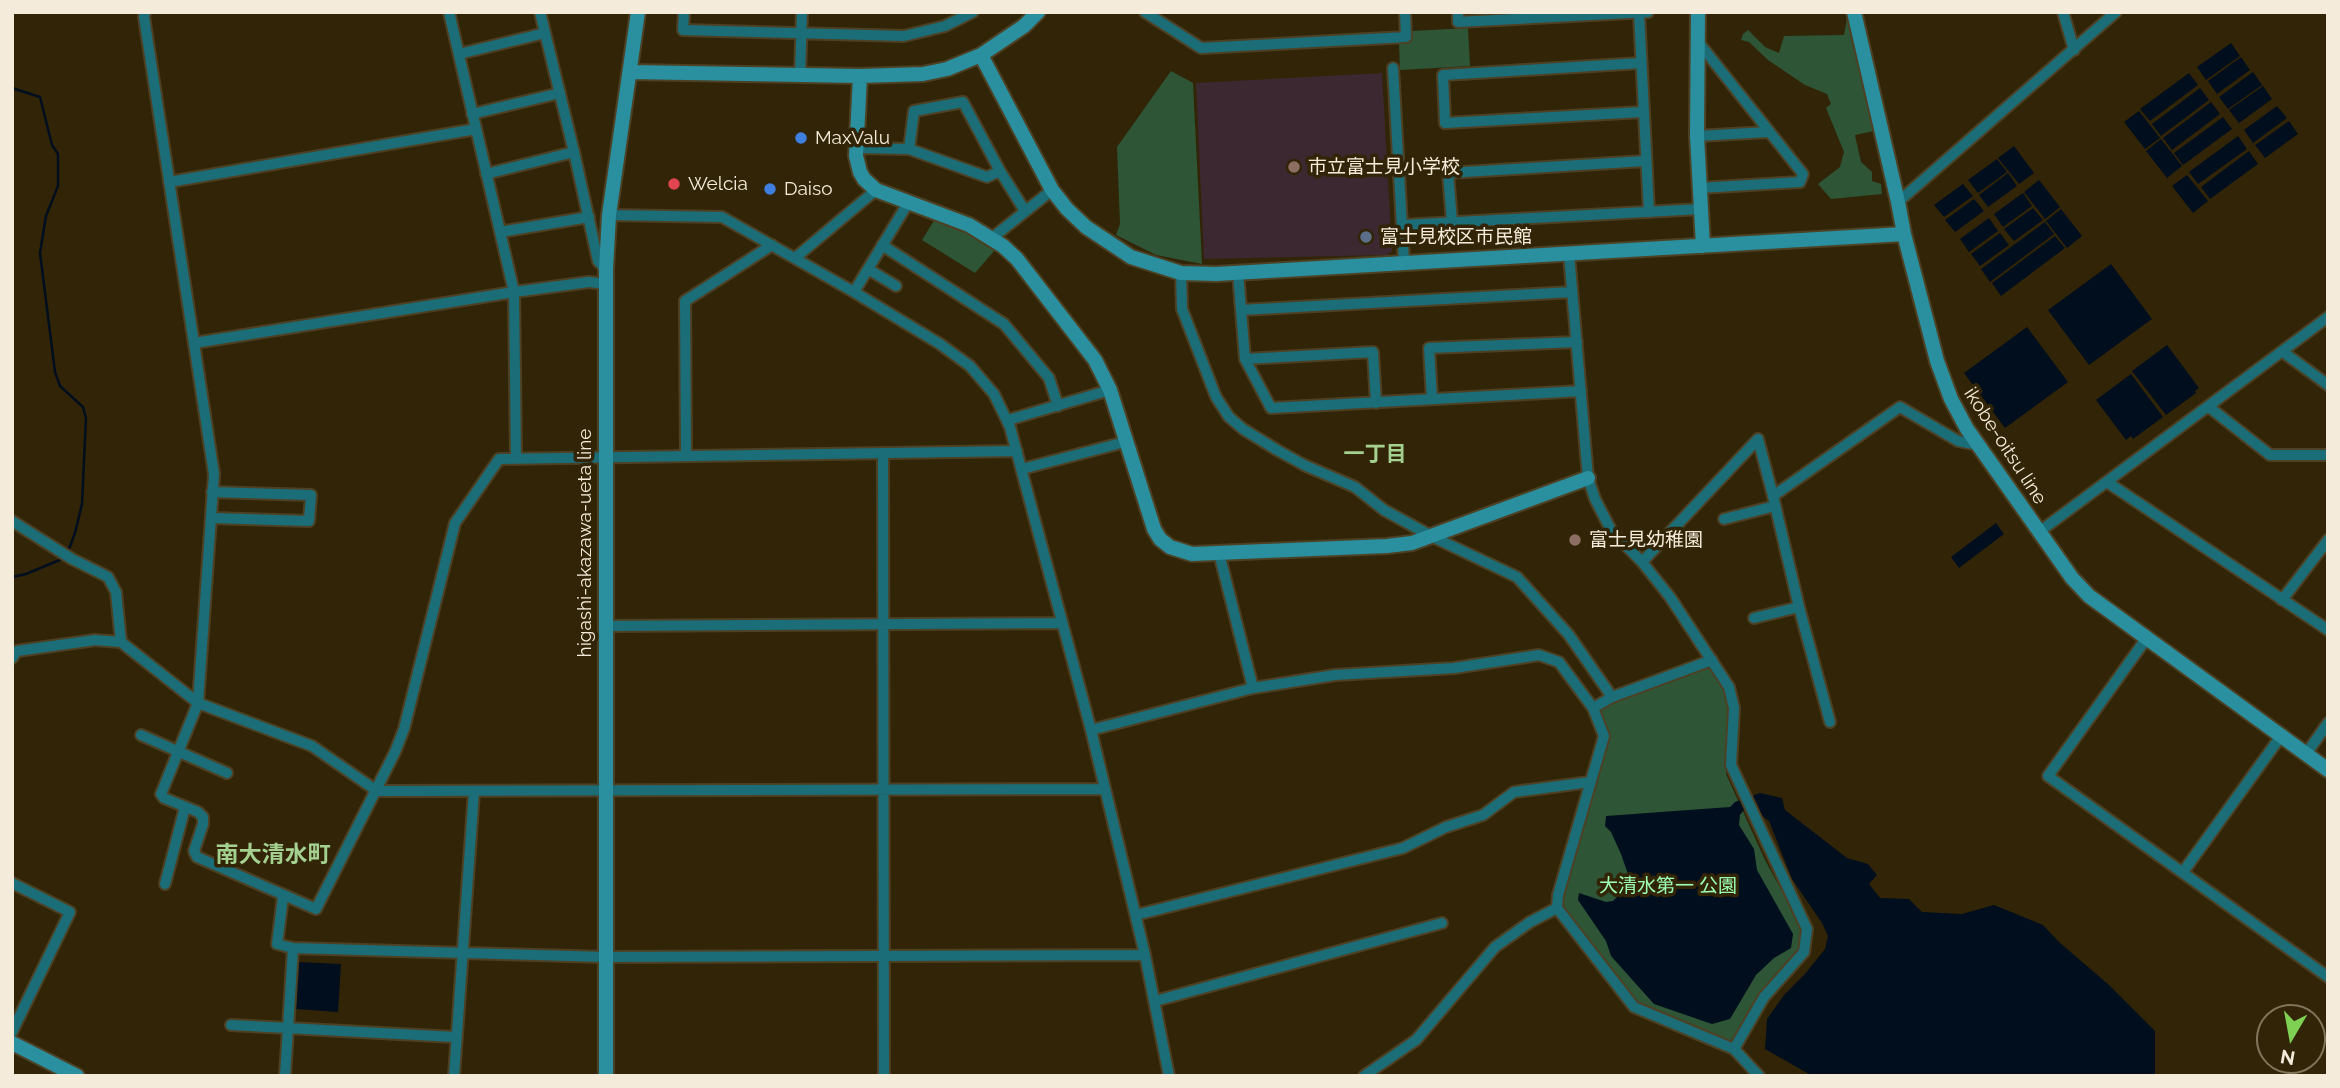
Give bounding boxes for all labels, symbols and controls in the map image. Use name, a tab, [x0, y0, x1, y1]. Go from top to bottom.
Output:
place label: MaxValu	[815, 127, 890, 149]
marker: MaxValu	[793, 130, 809, 146]
place label: 市立富士見小学校	[1308, 156, 1460, 178]
marker: 市立富士見小学校	[1286, 159, 1302, 175]
place label: Welcia	[688, 173, 748, 195]
marker: Welcia	[666, 176, 682, 192]
place label: Daiso	[784, 178, 832, 200]
marker: Daiso	[762, 181, 778, 197]
place label: 富士見校区市民館	[1380, 226, 1532, 248]
marker: 富士見校区市民館	[1358, 229, 1374, 245]
street label: ikobe-oitsu line	[1959, 383, 2051, 509]
street label: higashi-akazawa-ueta line	[574, 429, 596, 657]
district label: 一丁目	[1344, 442, 1406, 468]
place label: 富士見幼稚園	[1589, 529, 1703, 551]
marker: 富士見幼稚園	[1567, 532, 1583, 548]
district label: 南大清水町	[216, 841, 330, 869]
park label: 大清水第一 公園	[1599, 875, 1737, 897]
north arrow	[2256, 1004, 2326, 1074]
text: N	[2279, 1046, 2297, 1070]

